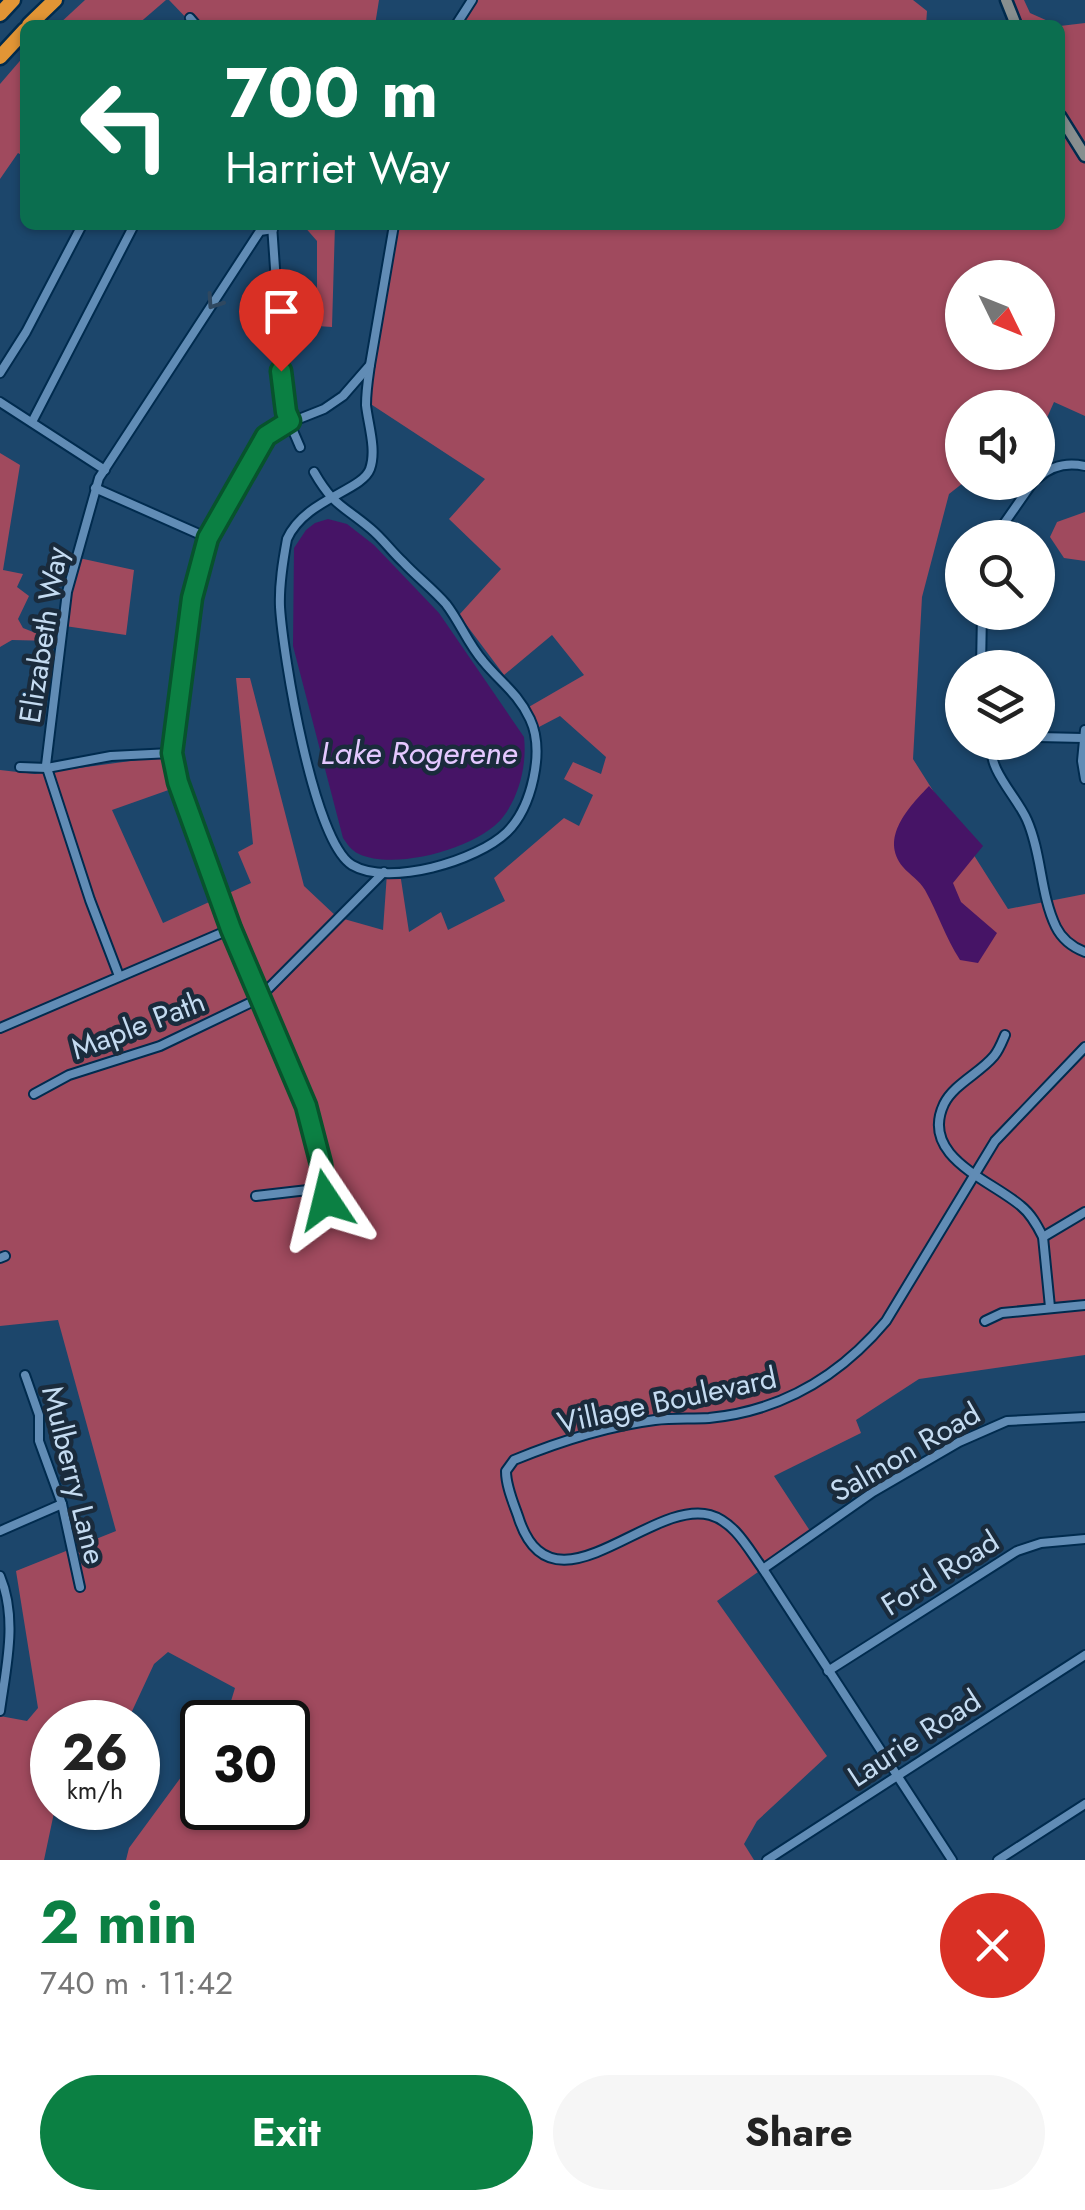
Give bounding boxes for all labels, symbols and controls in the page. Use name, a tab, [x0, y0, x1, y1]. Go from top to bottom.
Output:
text: 700 m	[225, 42, 438, 143]
icon: left	[60, 60, 190, 190]
text: Harriet Way	[225, 135, 450, 200]
north arrow	[945, 260, 1055, 370]
map controls	[945, 260, 1055, 760]
pin	[239, 269, 324, 372]
icon: arrive	[254, 284, 309, 339]
one-way arrow	[208, 291, 227, 309]
button: sound	[945, 390, 1055, 500]
button: search	[945, 520, 1055, 630]
street label: Elizabeth Way	[8, 543, 78, 726]
button: layers	[945, 650, 1055, 760]
water label: Lake Rogerene	[321, 730, 518, 776]
street label: Maple Path	[65, 980, 211, 1070]
position arrow	[274, 1148, 378, 1252]
street label: Village Boulevard	[553, 1356, 781, 1444]
street label: Mulberry Lane	[31, 1381, 117, 1569]
street label: Salmon Road	[822, 1392, 988, 1512]
street label: Ford Road	[873, 1520, 1007, 1626]
street label: Laurie Road	[839, 1679, 989, 1797]
speed limit sign: 30	[180, 1700, 310, 1830]
text: 26	[62, 1716, 128, 1789]
text: km/h	[67, 1772, 123, 1808]
text: 2 min	[40, 1879, 198, 1966]
button: close	[940, 1893, 1045, 1998]
text: 740 m · 11:42	[40, 1960, 233, 2006]
button: Exit	[40, 2075, 533, 2190]
button: Share	[553, 2075, 1045, 2190]

